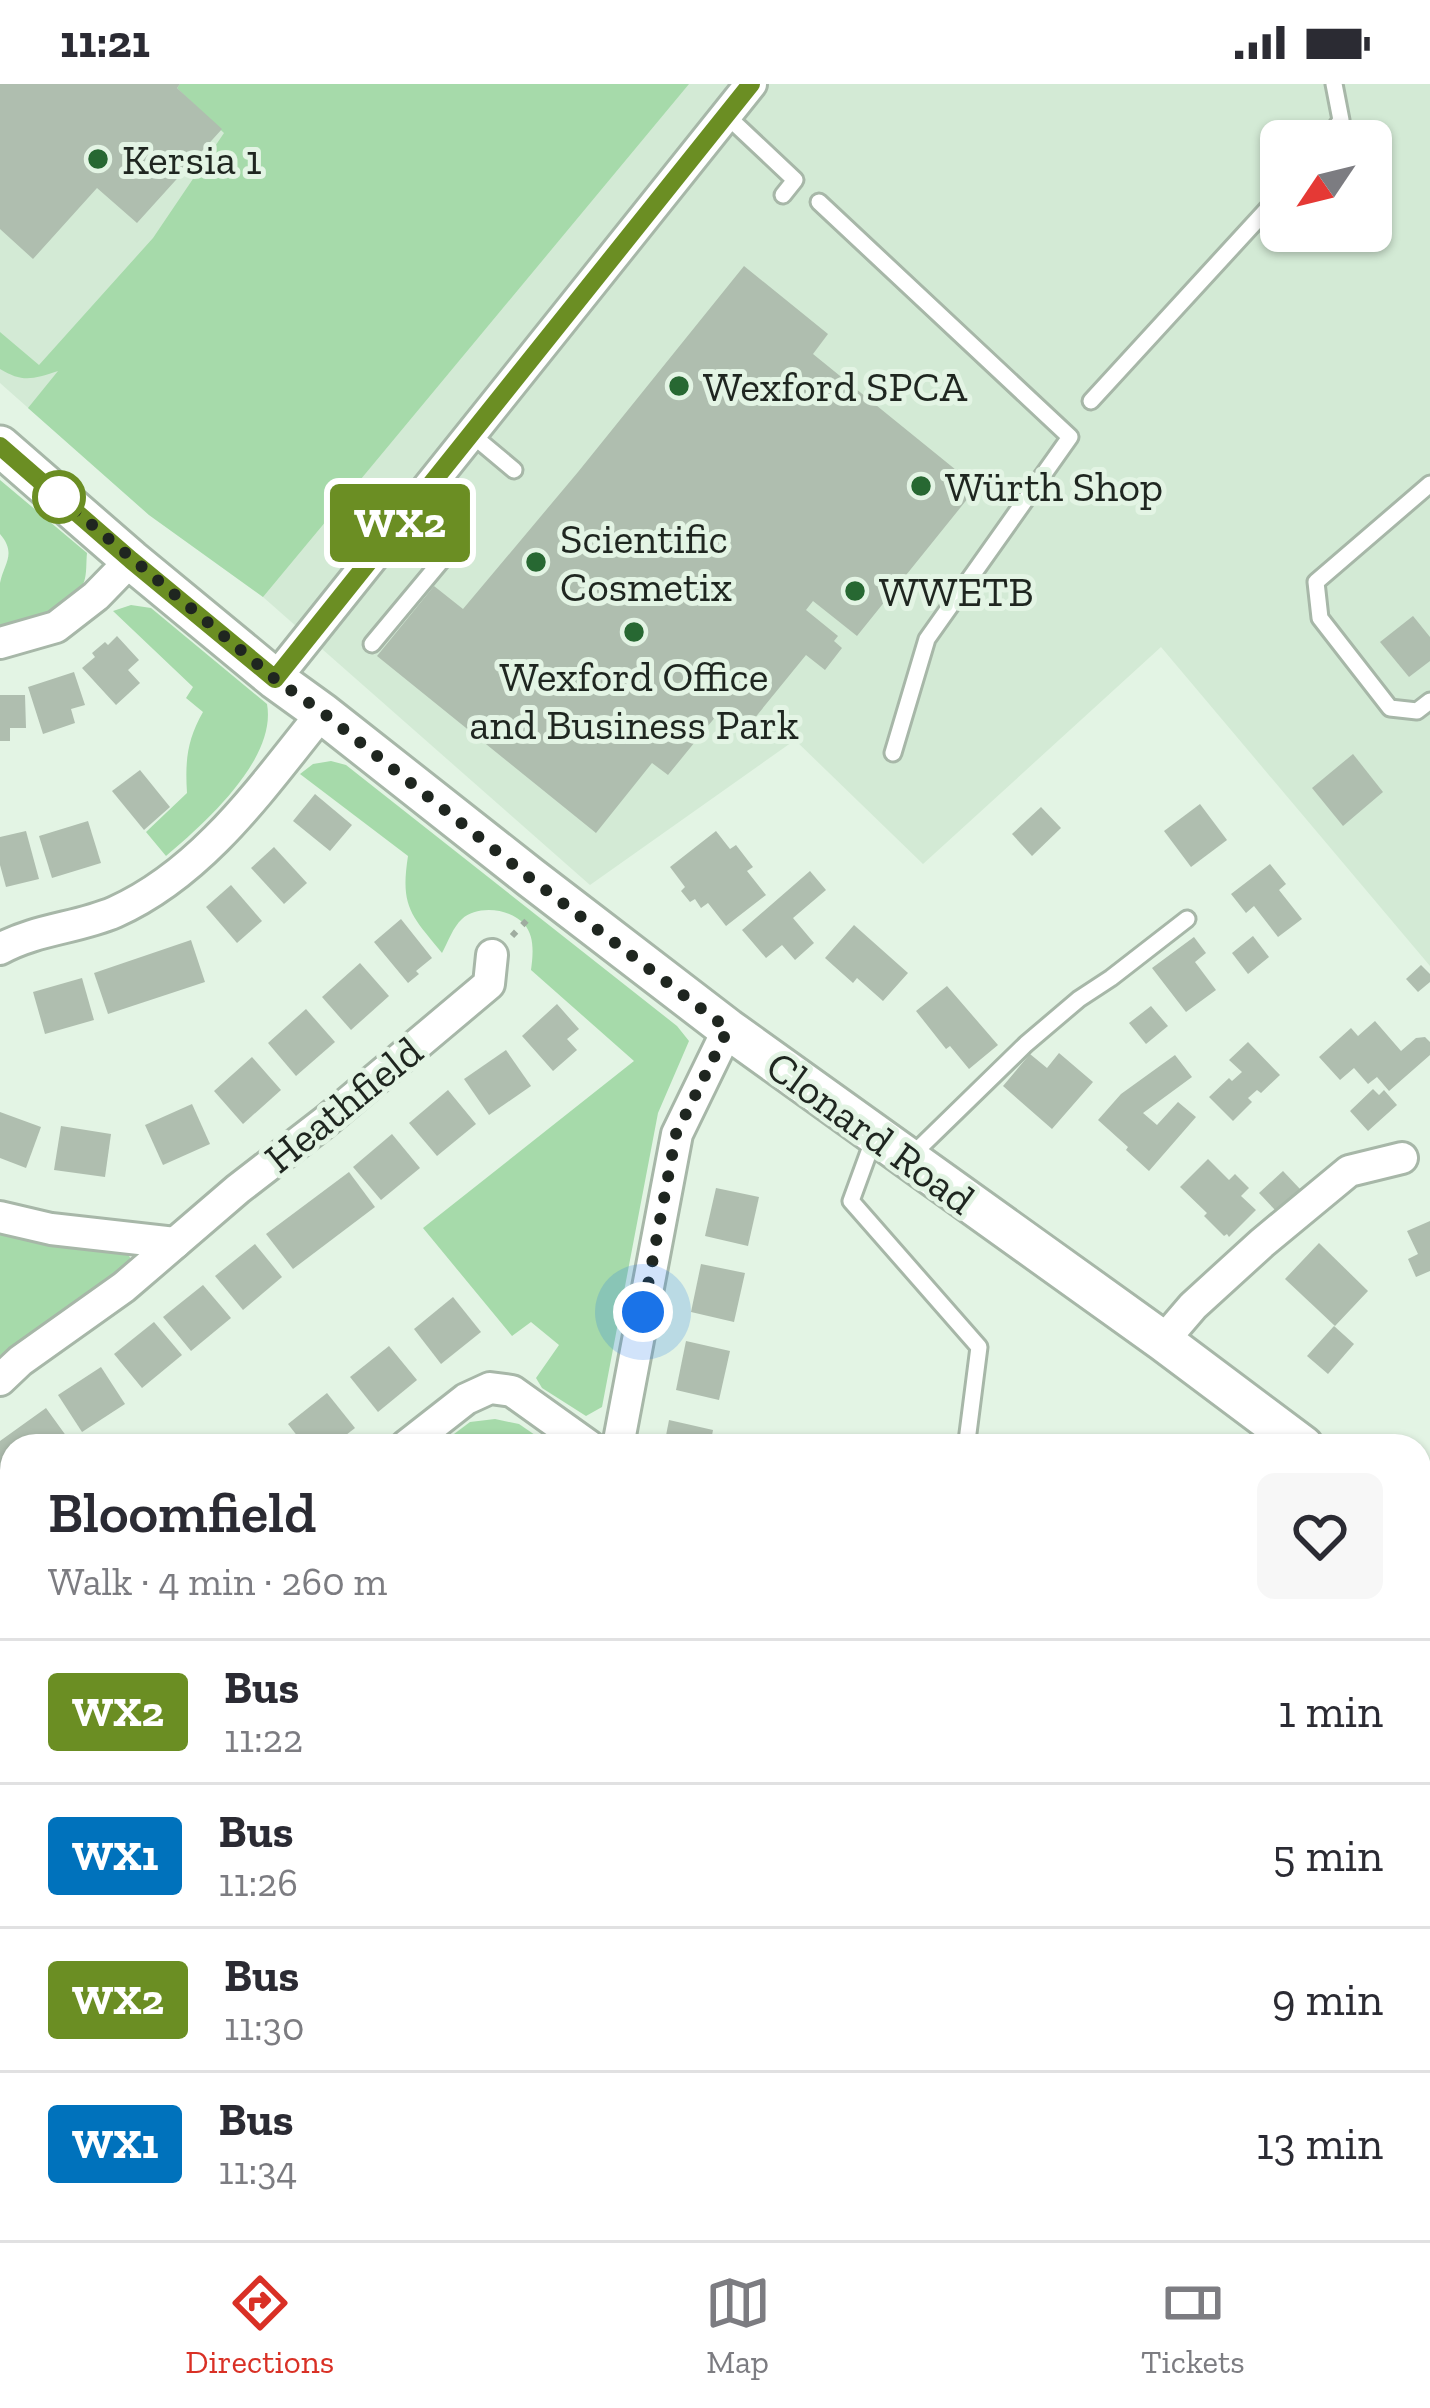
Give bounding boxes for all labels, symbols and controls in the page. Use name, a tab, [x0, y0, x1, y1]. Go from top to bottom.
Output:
text: 11:21	[60, 15, 150, 69]
north arrow	[1260, 120, 1392, 252]
map controls	[1260, 120, 1392, 252]
place label: Kersia 1	[122, 134, 262, 185]
marker: Kersia 1	[85, 146, 111, 172]
place label: Wexford SPCA	[703, 361, 968, 412]
marker: Wexford SPCA	[666, 373, 692, 399]
place label: Würth Shop	[945, 461, 1163, 512]
unlabelled marker	[34, 472, 84, 522]
marker: Würth Shop	[908, 473, 934, 499]
line badge: WX2	[331, 484, 469, 562]
text: WX2	[354, 497, 446, 548]
place label: Scientific Cosmetix	[560, 513, 732, 612]
marker: Scientific Cosmetix	[523, 549, 549, 575]
place label: WWETB	[879, 566, 1034, 617]
marker: WWETB	[842, 578, 868, 604]
marker: Wexford Office and Business Park	[621, 619, 647, 645]
place label: Wexford Office and Business Park	[469, 651, 799, 750]
street label: Heathfield	[254, 1025, 432, 1183]
street label: Clonard Road	[757, 1040, 985, 1225]
your location	[613, 1282, 673, 1342]
button: heart	[1257, 1473, 1383, 1599]
text: Bloomfield	[48, 1478, 316, 1547]
text: Walk · 4 min · 260 m	[48, 1558, 387, 1605]
text: Bus	[224, 1661, 299, 1715]
text: 1 min	[1278, 1685, 1383, 1739]
text: WX2	[72, 1686, 164, 1737]
text: 11:22	[224, 1715, 303, 1762]
text: Bus	[218, 1805, 293, 1859]
text: 5 min	[1273, 1829, 1383, 1883]
text: WX1	[72, 1830, 158, 1881]
text: 11:26	[218, 1859, 298, 1906]
text: Bus	[224, 1949, 299, 2003]
text: 9 min	[1272, 1973, 1383, 2027]
text: WX2	[72, 1974, 164, 2025]
text: 11:30	[224, 2003, 304, 2050]
text: Bus	[218, 2093, 293, 2147]
text: 13 min	[1256, 2117, 1383, 2171]
text: WX1	[72, 2118, 158, 2169]
text: 11:34	[218, 2147, 297, 2194]
tab: Directions	[185, 2270, 334, 2381]
tab: Map	[705, 2270, 771, 2381]
tab: Tickets	[1141, 2270, 1245, 2381]

